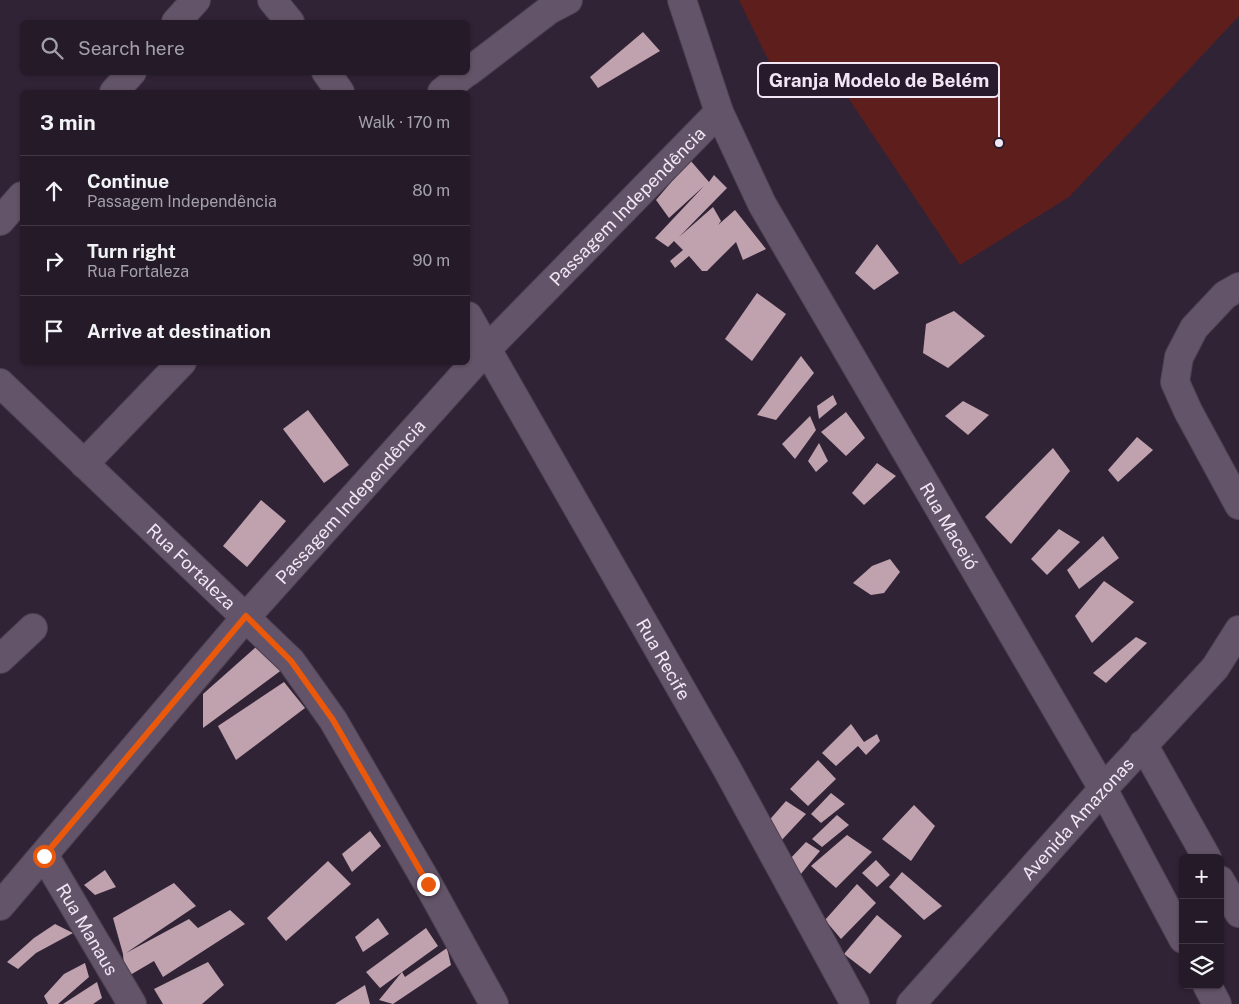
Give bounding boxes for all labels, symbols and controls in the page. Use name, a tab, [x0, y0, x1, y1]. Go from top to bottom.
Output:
search box	[20, 20, 470, 75]
icon: search	[38, 34, 66, 62]
text: Search here	[78, 37, 185, 59]
callout: Granja Modelo de Belém	[758, 63, 999, 97]
text: Granja Modelo de Belém	[769, 69, 989, 91]
text: 3 min	[40, 110, 96, 135]
text: Walk · 170 m	[358, 113, 450, 132]
street label: Passagem Independência	[545, 122, 709, 290]
text: Continue	[87, 170, 169, 192]
icon: ahead	[40, 177, 68, 205]
text: 80 m	[412, 181, 450, 200]
text: Passagem Independência	[87, 192, 277, 211]
text: Turn right	[87, 240, 176, 262]
icon: right	[40, 247, 68, 275]
text: 90 m	[413, 251, 450, 270]
text: Rua Fortaleza	[87, 262, 189, 281]
icon: arrive	[40, 317, 68, 345]
text: Arrive at destination	[87, 320, 271, 342]
street label: Passagem Independência	[271, 415, 429, 588]
street label: Rua Maceió	[916, 479, 983, 573]
street label: Rua Fortaleza	[143, 519, 240, 613]
street label: Rua Recife	[633, 615, 696, 703]
street label: Avenida Amazonas	[1017, 753, 1137, 884]
route start	[33, 845, 56, 868]
map controls	[1179, 854, 1224, 989]
button: +	[1179, 854, 1224, 899]
route end	[417, 873, 440, 896]
street label: Rua Manaus	[53, 880, 123, 979]
button: −	[1179, 899, 1224, 944]
button: layers	[1179, 944, 1224, 989]

